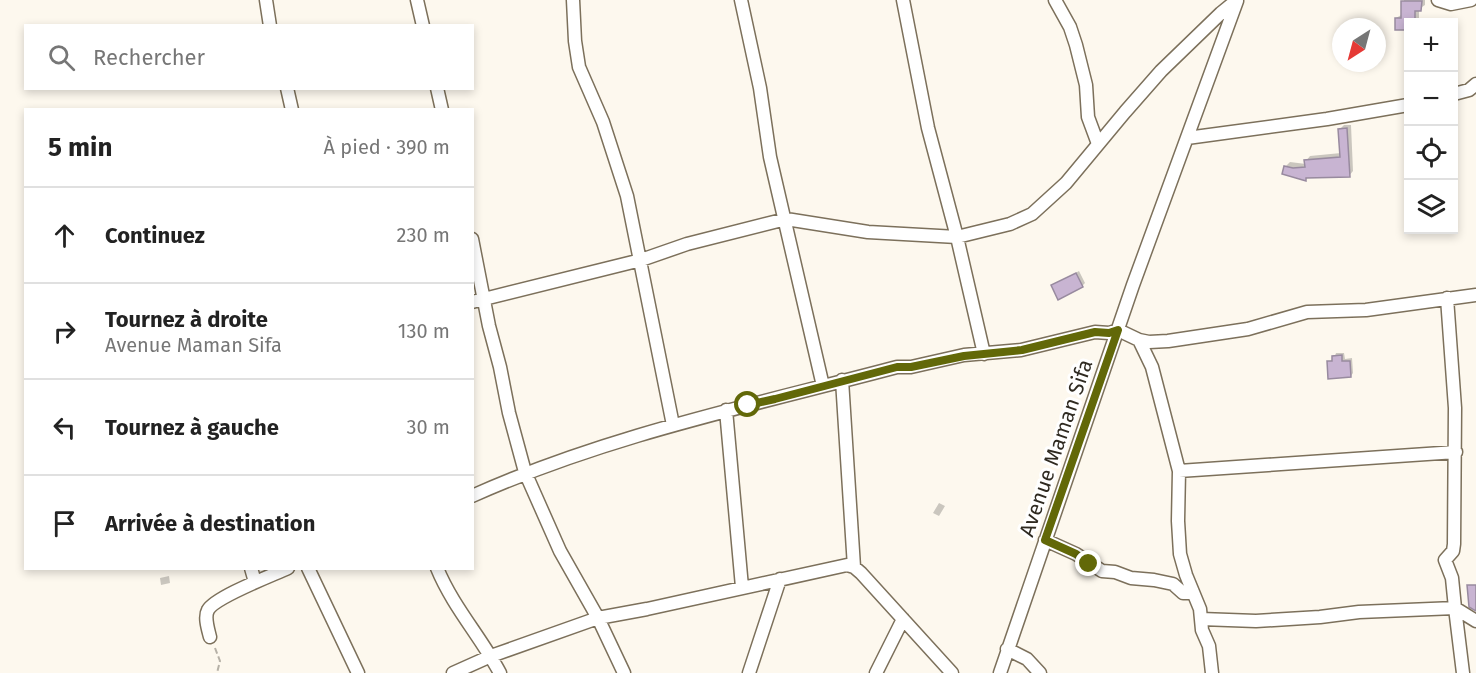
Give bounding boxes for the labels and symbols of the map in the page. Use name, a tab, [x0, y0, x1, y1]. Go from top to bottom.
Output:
north arrow	[1332, 18, 1386, 72]
street label: Avenue Maman Sifa	[1013, 356, 1099, 540]
route start	[734, 391, 760, 417]
route end	[1075, 550, 1101, 576]

